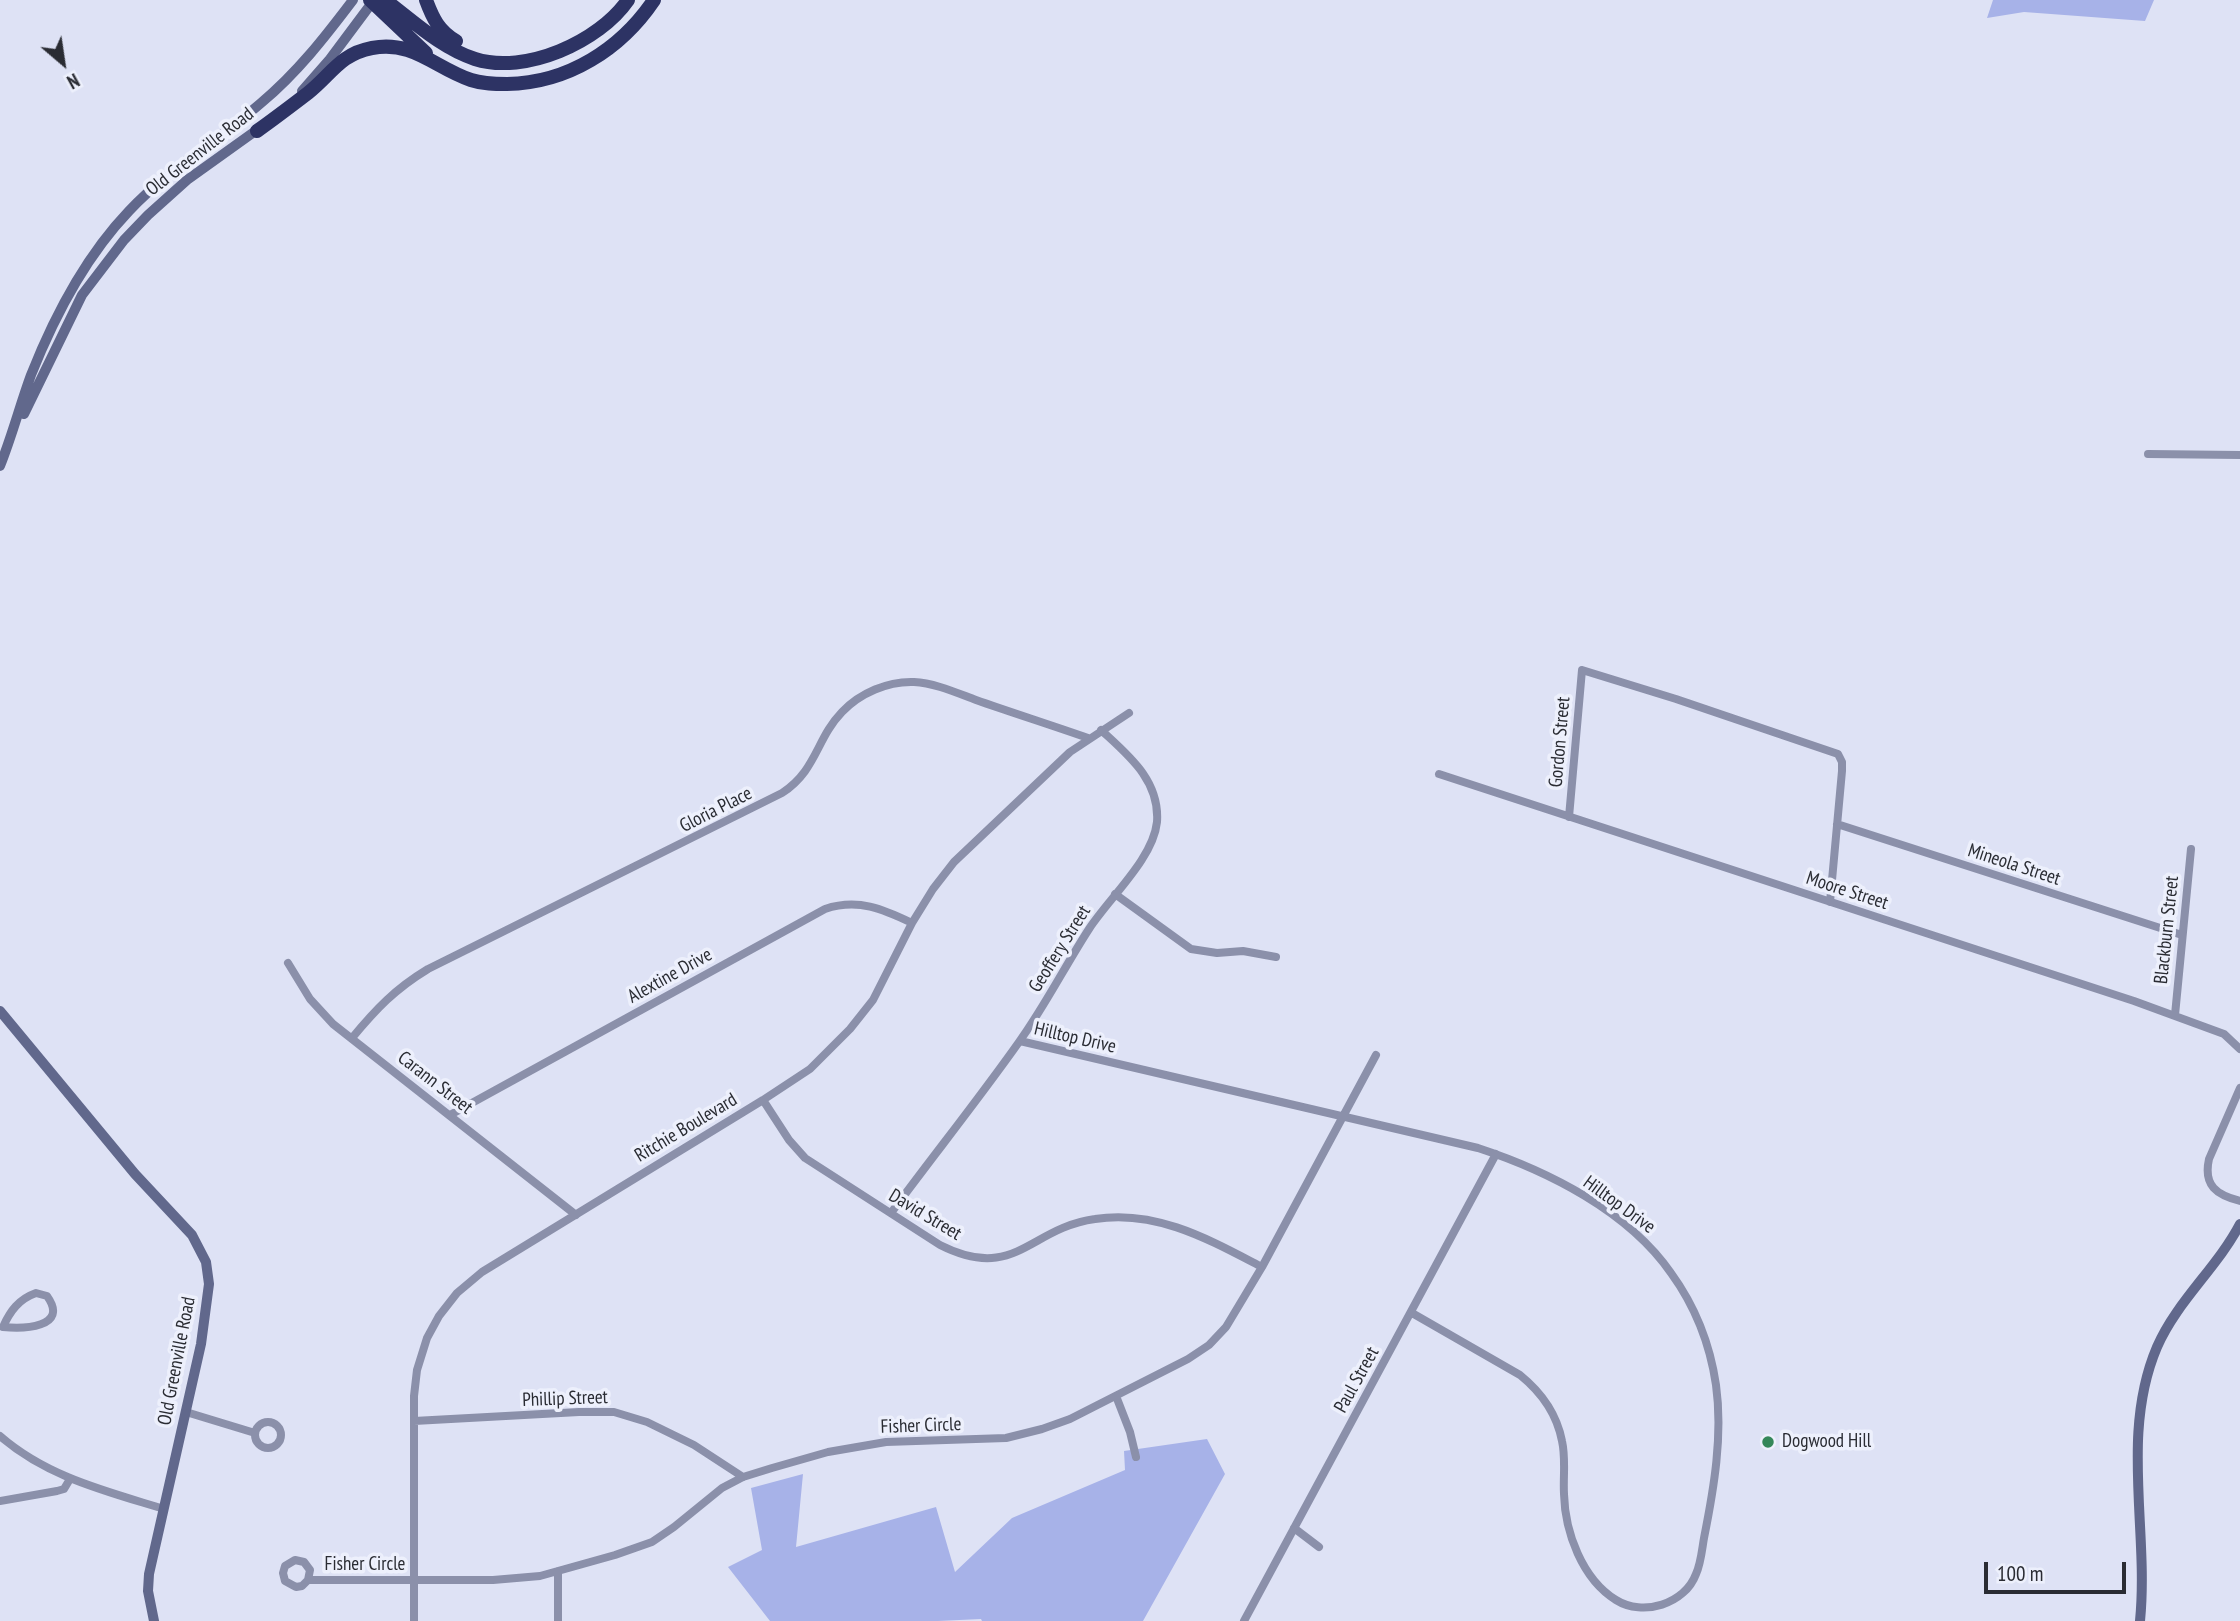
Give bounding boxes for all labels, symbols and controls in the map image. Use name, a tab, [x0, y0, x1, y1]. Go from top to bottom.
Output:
north arrow	[28, 28, 98, 98]
text: N	[63, 68, 83, 94]
street label: Old Greenville Road	[142, 103, 258, 201]
street label: Gordon Street	[1545, 696, 1575, 788]
street label: Gloria Place	[676, 782, 756, 838]
street label: Mineola Street	[1965, 839, 2063, 891]
street label: Moore Street	[1803, 867, 1891, 915]
street label: Blackburn Street	[2150, 875, 2184, 985]
street label: Geoffery Street	[1024, 901, 1096, 997]
street label: Alextine Drive	[624, 944, 716, 1008]
street label: Hilltop Drive	[1032, 1018, 1118, 1058]
street label: Carann Street	[393, 1047, 477, 1119]
street label: Ritchie Boulevard	[631, 1089, 741, 1167]
street label: Hilltop Drive	[1579, 1171, 1659, 1239]
street label: David Street	[885, 1184, 965, 1246]
street label: Old Greenville Road	[153, 1295, 201, 1427]
street label: Paul Street	[1330, 1343, 1384, 1417]
street label: Phillip Street	[522, 1386, 608, 1412]
street label: Fisher Circle	[880, 1413, 962, 1439]
place label: Dogwood Hill	[1782, 1431, 1871, 1453]
marker: Dogwood Hill	[1760, 1434, 1776, 1450]
scale bar	[1988, 1548, 2130, 1592]
street label: Fisher Circle	[325, 1554, 405, 1576]
text: 100 m	[1997, 1560, 2043, 1587]

